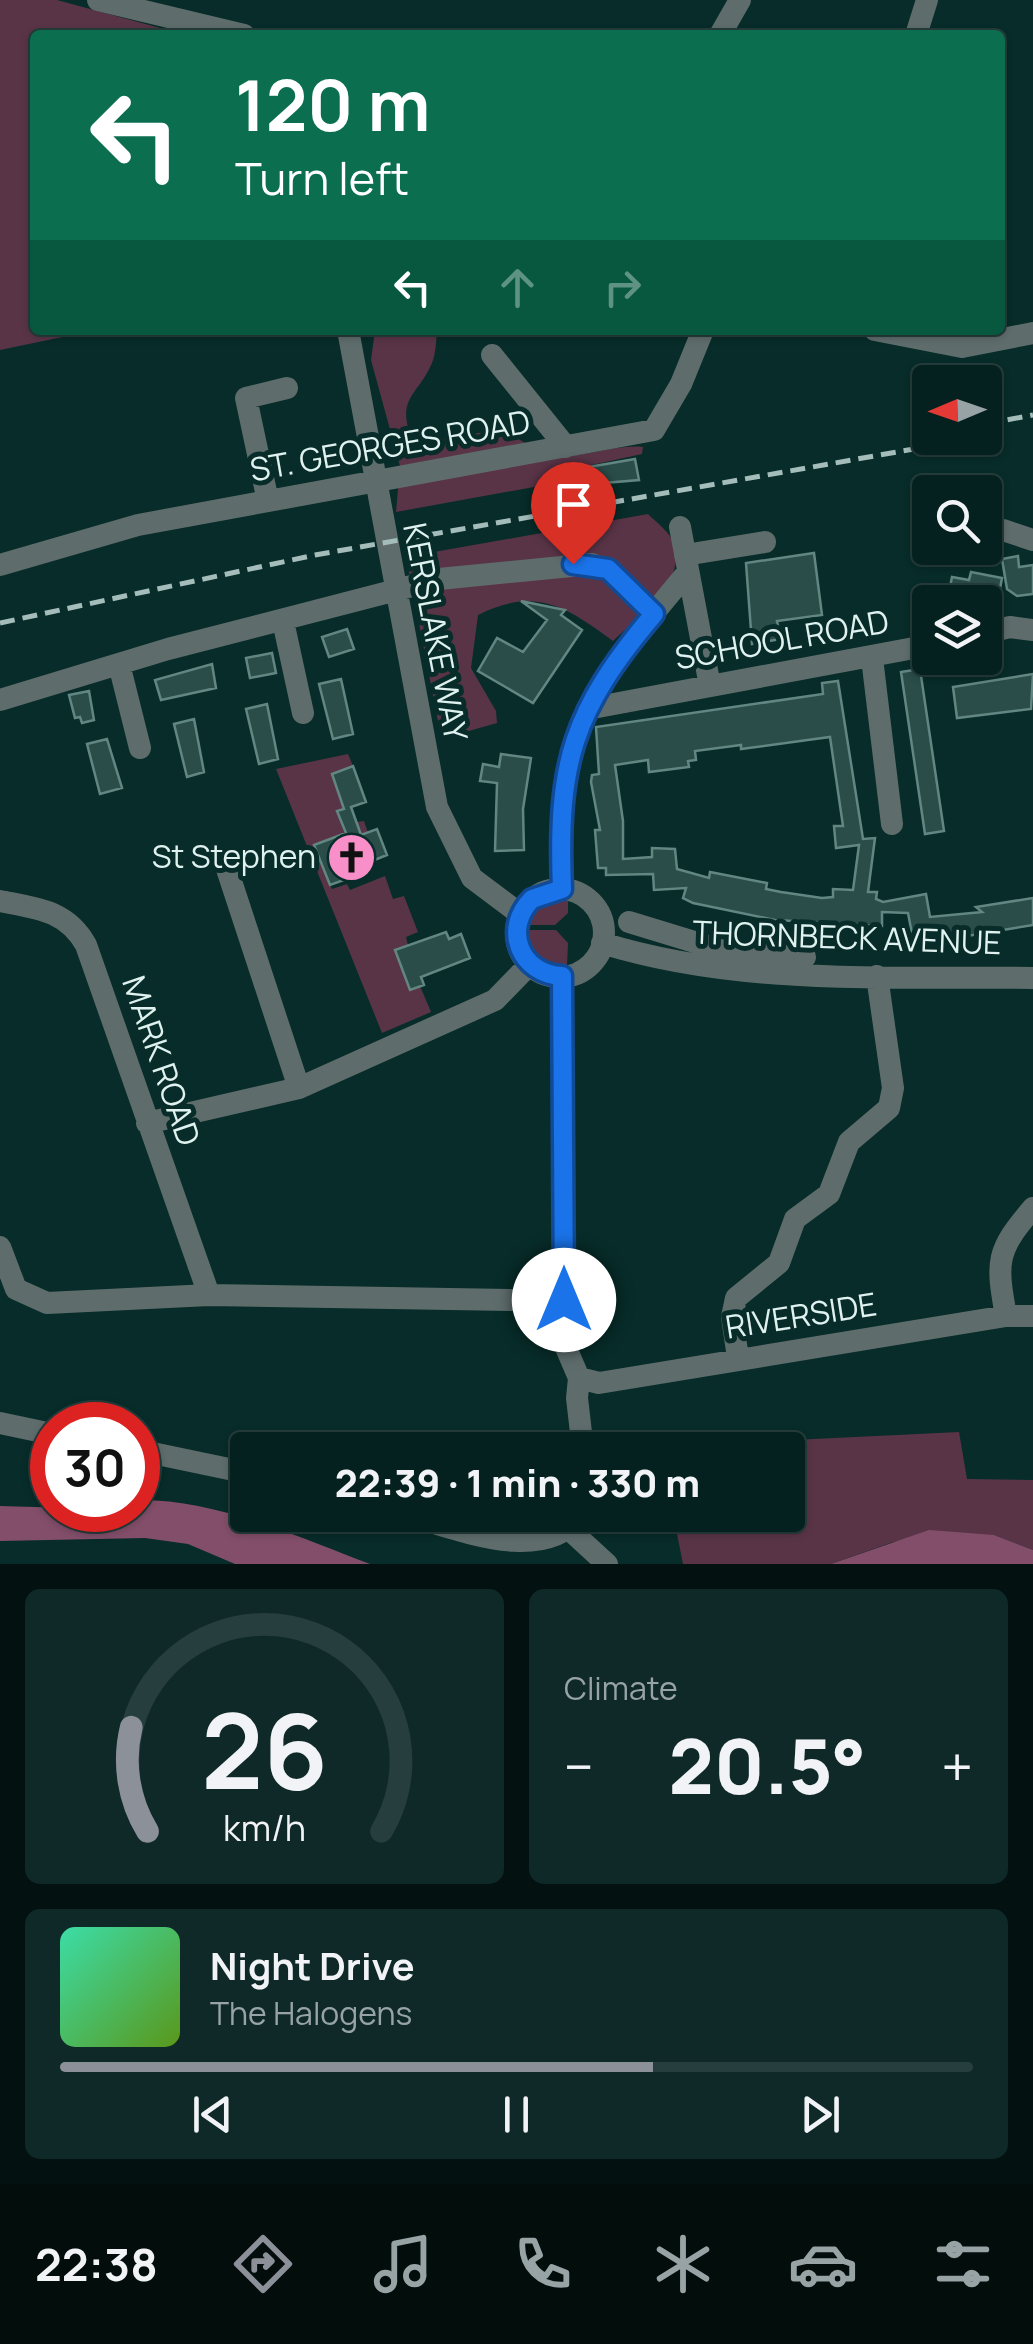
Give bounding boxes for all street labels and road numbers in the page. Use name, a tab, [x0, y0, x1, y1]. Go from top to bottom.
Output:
street label: ST. GEORGES ROAD	[246, 399, 533, 491]
street label: KERSLAKE WAY	[393, 519, 479, 745]
street label: SCHOOL ROAD	[671, 599, 892, 679]
street label: THORNBECK AVENUE	[692, 910, 1002, 964]
street label: MARK ROAD	[112, 970, 211, 1151]
street label: RIVERSIDE	[722, 1281, 880, 1349]

